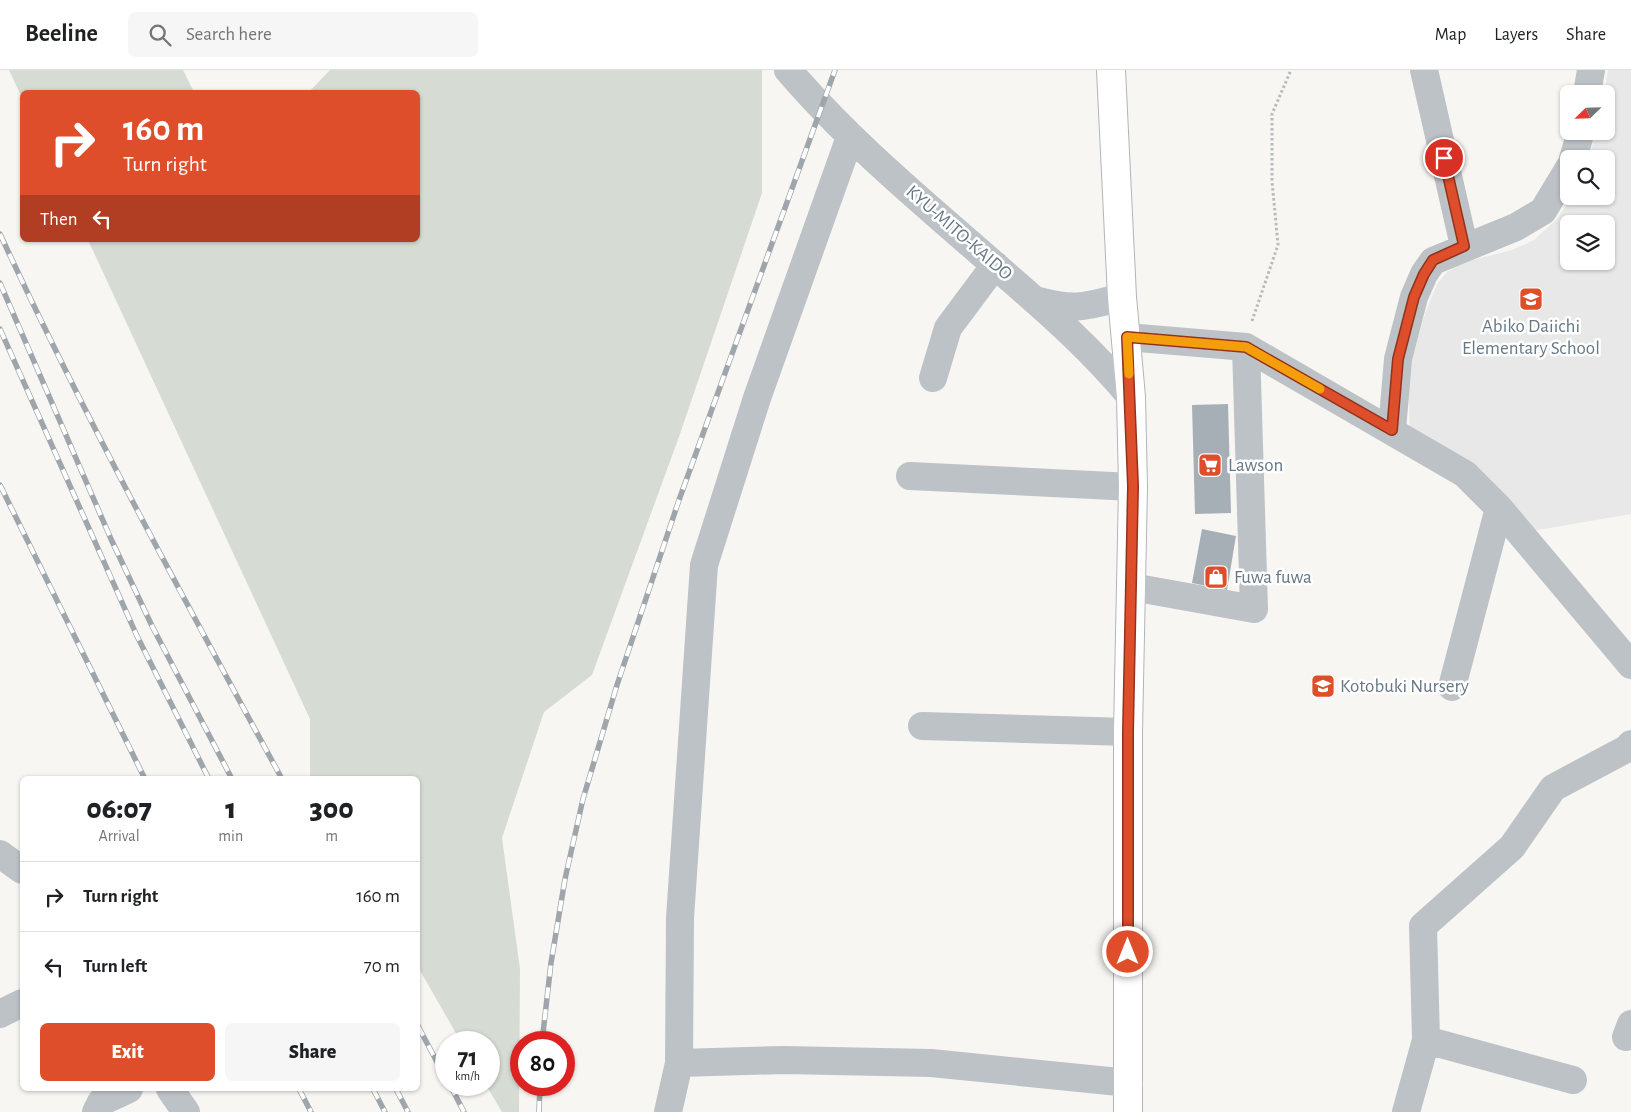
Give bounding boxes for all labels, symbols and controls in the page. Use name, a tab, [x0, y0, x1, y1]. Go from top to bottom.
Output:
search box	[128, 12, 478, 57]
icon: search	[146, 21, 174, 49]
text: Beeline	[25, 22, 98, 46]
text: Search here	[186, 25, 272, 44]
text: Map	[1435, 26, 1466, 44]
text: Layers	[1494, 26, 1538, 44]
text: Share	[1566, 26, 1606, 44]
north arrow	[1560, 85, 1615, 140]
map controls	[1560, 85, 1615, 270]
icon: right	[40, 110, 105, 175]
text: 160 m	[123, 112, 204, 147]
pin	[1423, 137, 1465, 179]
icon: arrive	[1430, 144, 1458, 172]
button: search	[1560, 150, 1615, 205]
text: Turn right	[123, 153, 207, 175]
street label: KYU-MITO-KAIDO	[902, 182, 1016, 284]
icon: left	[88, 205, 116, 233]
text: Then	[40, 210, 78, 229]
button: layers	[1560, 215, 1615, 270]
school or university icon: Abiko Daiichi Elementary School	[1518, 286, 1544, 312]
place label: Abiko Daiichi Elementary School	[1462, 317, 1600, 358]
supermarket icon: Lawson	[1197, 452, 1223, 478]
place label: Lawson	[1228, 456, 1283, 475]
shop icon: Fuwa fuwa	[1203, 564, 1229, 590]
place label: Fuwa fuwa	[1234, 568, 1312, 587]
school or university icon: Kotobuki Nursery	[1310, 673, 1336, 699]
place label: Kotobuki Nursery	[1340, 677, 1469, 696]
text: 06:07	[86, 794, 152, 824]
text: 1	[225, 794, 236, 824]
text: 300	[309, 794, 354, 824]
text: Arrival	[99, 828, 140, 844]
text: min	[218, 828, 243, 844]
text: m	[325, 828, 338, 844]
icon: right	[40, 883, 68, 911]
text: Turn right	[83, 887, 158, 906]
text: 160 m	[356, 887, 400, 906]
position arrow	[1101, 925, 1153, 977]
icon: left	[40, 953, 68, 981]
text: Turn left	[83, 957, 147, 976]
text: 70 m	[364, 957, 400, 976]
button: Exit	[40, 1023, 215, 1081]
button: Share	[225, 1023, 400, 1081]
speed limit sign: 80	[510, 1031, 575, 1096]
text: 71	[458, 1045, 477, 1070]
text: km/h	[455, 1070, 480, 1082]

